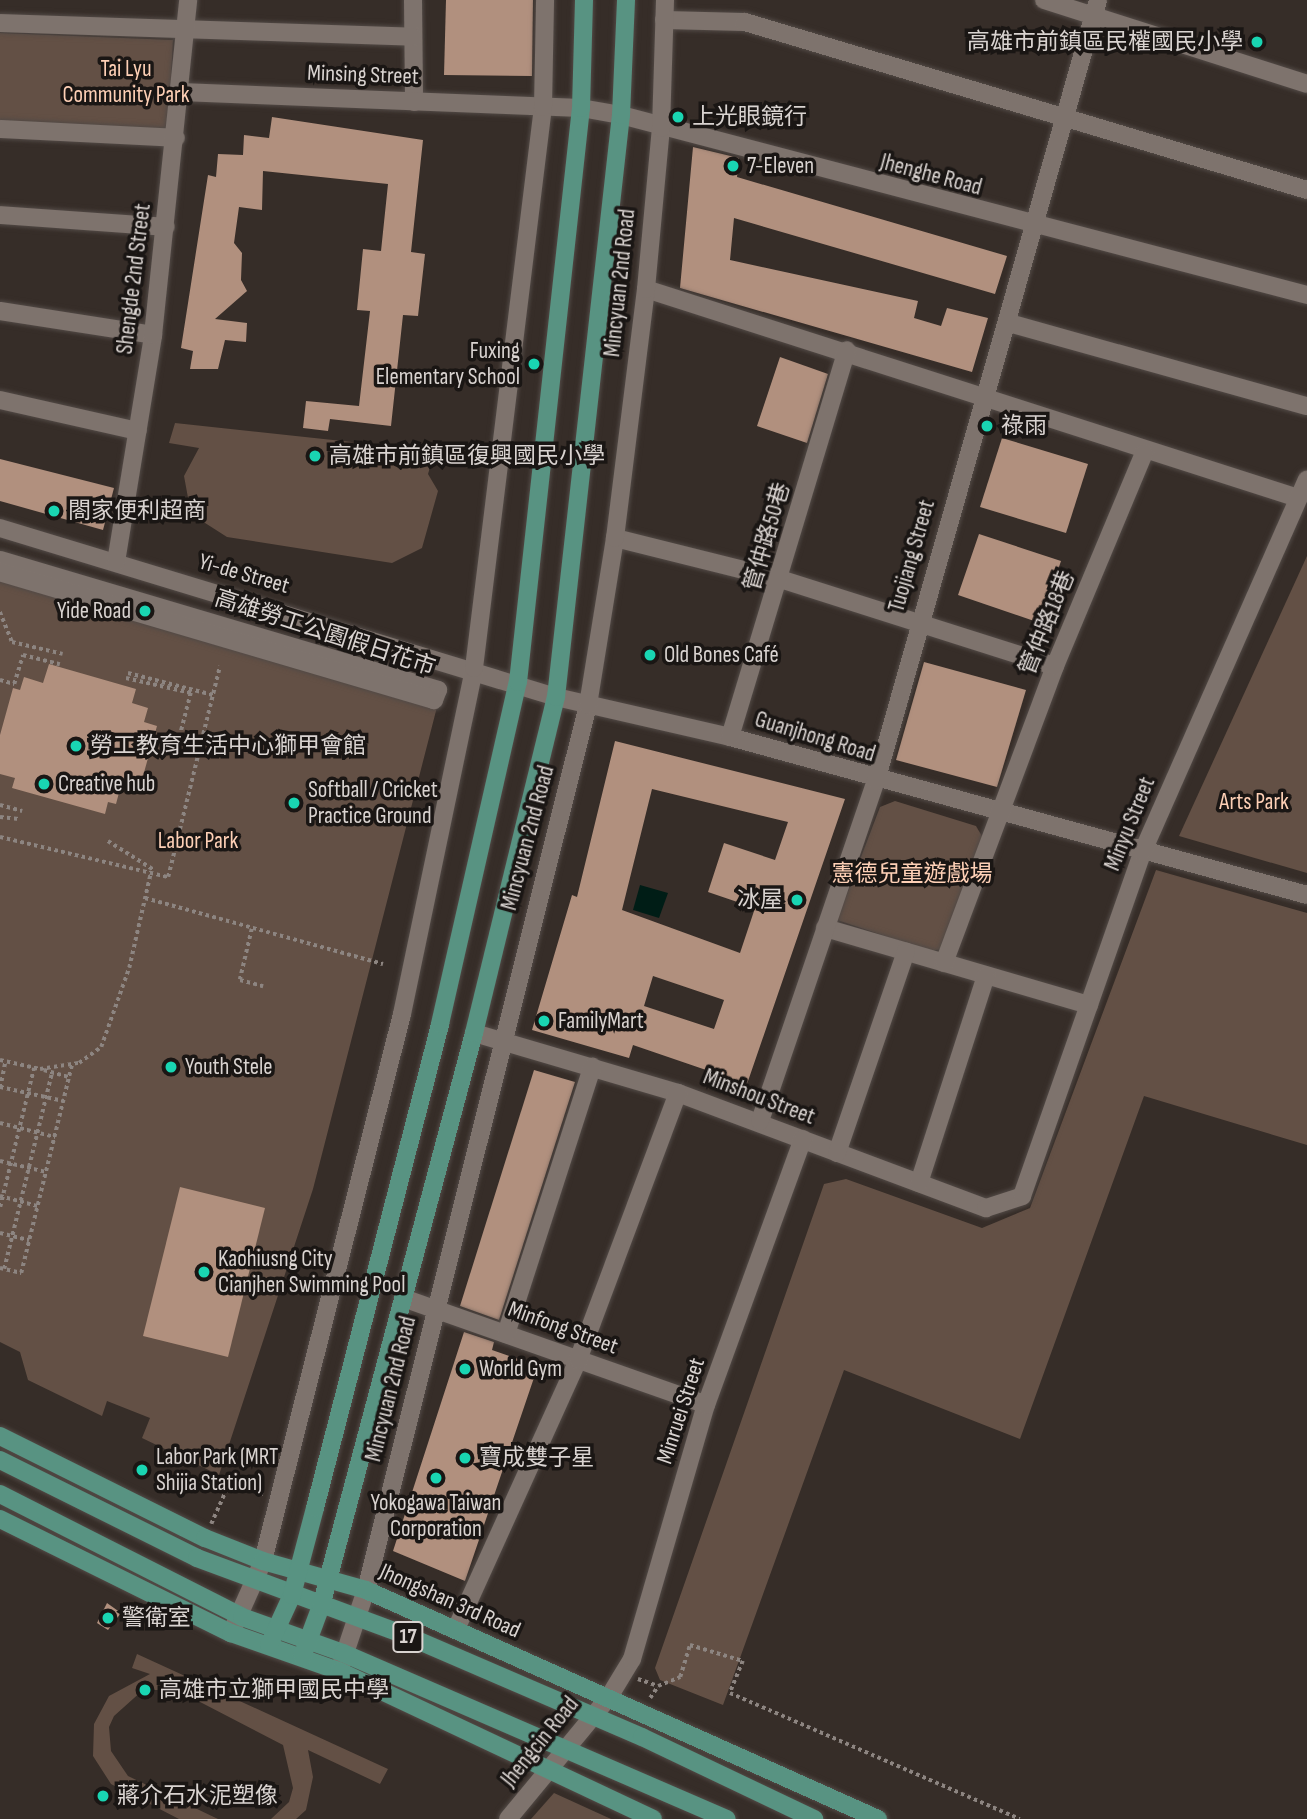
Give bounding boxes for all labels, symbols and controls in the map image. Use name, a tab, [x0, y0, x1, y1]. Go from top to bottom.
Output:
place label: 高雄市前鎮區民權國民小學	[967, 28, 1243, 56]
marker: 高雄市前鎮區民權國民小學	[1249, 34, 1265, 50]
park label: Tai Lyu Community Park	[62, 55, 190, 109]
street label: Minsing Street	[307, 59, 419, 91]
place label: 上光眼鏡行	[692, 103, 807, 131]
marker: 上光眼鏡行	[670, 109, 686, 125]
street label: Jhenghe Road	[877, 148, 985, 202]
place label: 7-Eleven	[747, 152, 814, 180]
marker: 7-Eleven	[725, 158, 741, 174]
street label: Shengde 2nd Street	[111, 202, 157, 356]
street label: Mincyuan 2nd Road	[599, 208, 641, 358]
place label: Fuxing Elementary School	[376, 337, 520, 391]
marker: Fuxing Elementary School	[526, 356, 542, 372]
place label: 祿雨	[1001, 412, 1047, 440]
marker: 祿雨	[979, 418, 995, 434]
place label: 高雄市前鎮區復興國民小學	[329, 442, 605, 470]
marker: 高雄市前鎮區復興國民小學	[307, 448, 323, 464]
street label: 管仲路50巷	[738, 480, 796, 594]
place label: 閤家便利超商	[68, 497, 206, 525]
street label: Tuojiang Street	[883, 497, 941, 615]
marker: 閤家便利超商	[46, 503, 62, 519]
street label: Yi-de Street	[196, 548, 292, 600]
street label: 管仲路18巷	[1014, 567, 1080, 679]
street label: 高雄勞工公園假日花市	[211, 584, 439, 682]
place label: Yide Road	[57, 597, 131, 625]
marker: Yide Road	[137, 603, 153, 619]
place label: Old Bones Café	[664, 641, 779, 669]
marker: Old Bones Café	[642, 647, 658, 663]
street label: Guanjhong Road	[752, 706, 878, 768]
place label: 勞工教育生活中心獅甲會館	[90, 732, 366, 760]
marker: 勞工教育生活中心獅甲會館	[68, 738, 84, 754]
street label: Mincyuan 2nd Road	[495, 763, 561, 913]
place label: Creative hub	[58, 770, 155, 798]
street label: Minyu Street	[1099, 773, 1161, 875]
marker: Creative hub	[36, 776, 52, 792]
place label: Softball / Cricket Practice Ground	[308, 776, 438, 830]
park label: Arts Park	[1219, 788, 1289, 816]
marker: Softball / Cricket Practice Ground	[286, 795, 302, 811]
park label: Labor Park	[158, 827, 238, 855]
park label: 憲德兒童遊戲場	[832, 860, 992, 888]
place label: 冰屋	[737, 886, 783, 914]
marker: 冰屋	[789, 892, 805, 908]
place label: FamilyMart	[558, 1007, 644, 1035]
marker: FamilyMart	[536, 1013, 552, 1029]
place label: Youth Stele	[185, 1053, 273, 1081]
marker: Youth Stele	[163, 1059, 179, 1075]
street label: Minshou Street	[699, 1063, 819, 1131]
place label: Kaohiusng City Cianjhen Swimming Pool	[218, 1245, 405, 1299]
marker: Kaohiusng City Cianjhen Swimming Pool	[196, 1264, 212, 1280]
street label: Minfong Street	[504, 1295, 622, 1361]
street label: Mincyuan 2nd Road	[360, 1314, 422, 1464]
place label: World Gym	[479, 1355, 562, 1383]
street label: Minruei Street	[651, 1355, 711, 1467]
marker: World Gym	[457, 1361, 473, 1377]
place label: Labor Park (MRT Shijia Station)	[156, 1443, 278, 1497]
place label: 寶成雙子星	[479, 1444, 594, 1472]
marker: 寶成雙子星	[457, 1450, 473, 1466]
marker: Labor Park (MRT Shijia Station)	[134, 1462, 150, 1478]
marker: Yokogawa Taiwan Corporation	[428, 1470, 444, 1486]
place label: Yokogawa Taiwan Corporation	[371, 1489, 501, 1543]
street label: Jhongshan 3rd Road	[375, 1558, 525, 1644]
place label: 警衛室	[122, 1604, 191, 1632]
marker: 警衛室	[100, 1610, 116, 1626]
road number: 17	[392, 1620, 424, 1654]
place label: 高雄市立獅甲國民中學	[159, 1676, 389, 1704]
marker: 高雄市立獅甲國民中學	[137, 1682, 153, 1698]
street label: Jhengcin Road	[495, 1691, 585, 1793]
place label: 蔣介石水泥塑像	[117, 1782, 278, 1810]
marker: 蔣介石水泥塑像	[95, 1788, 111, 1804]

